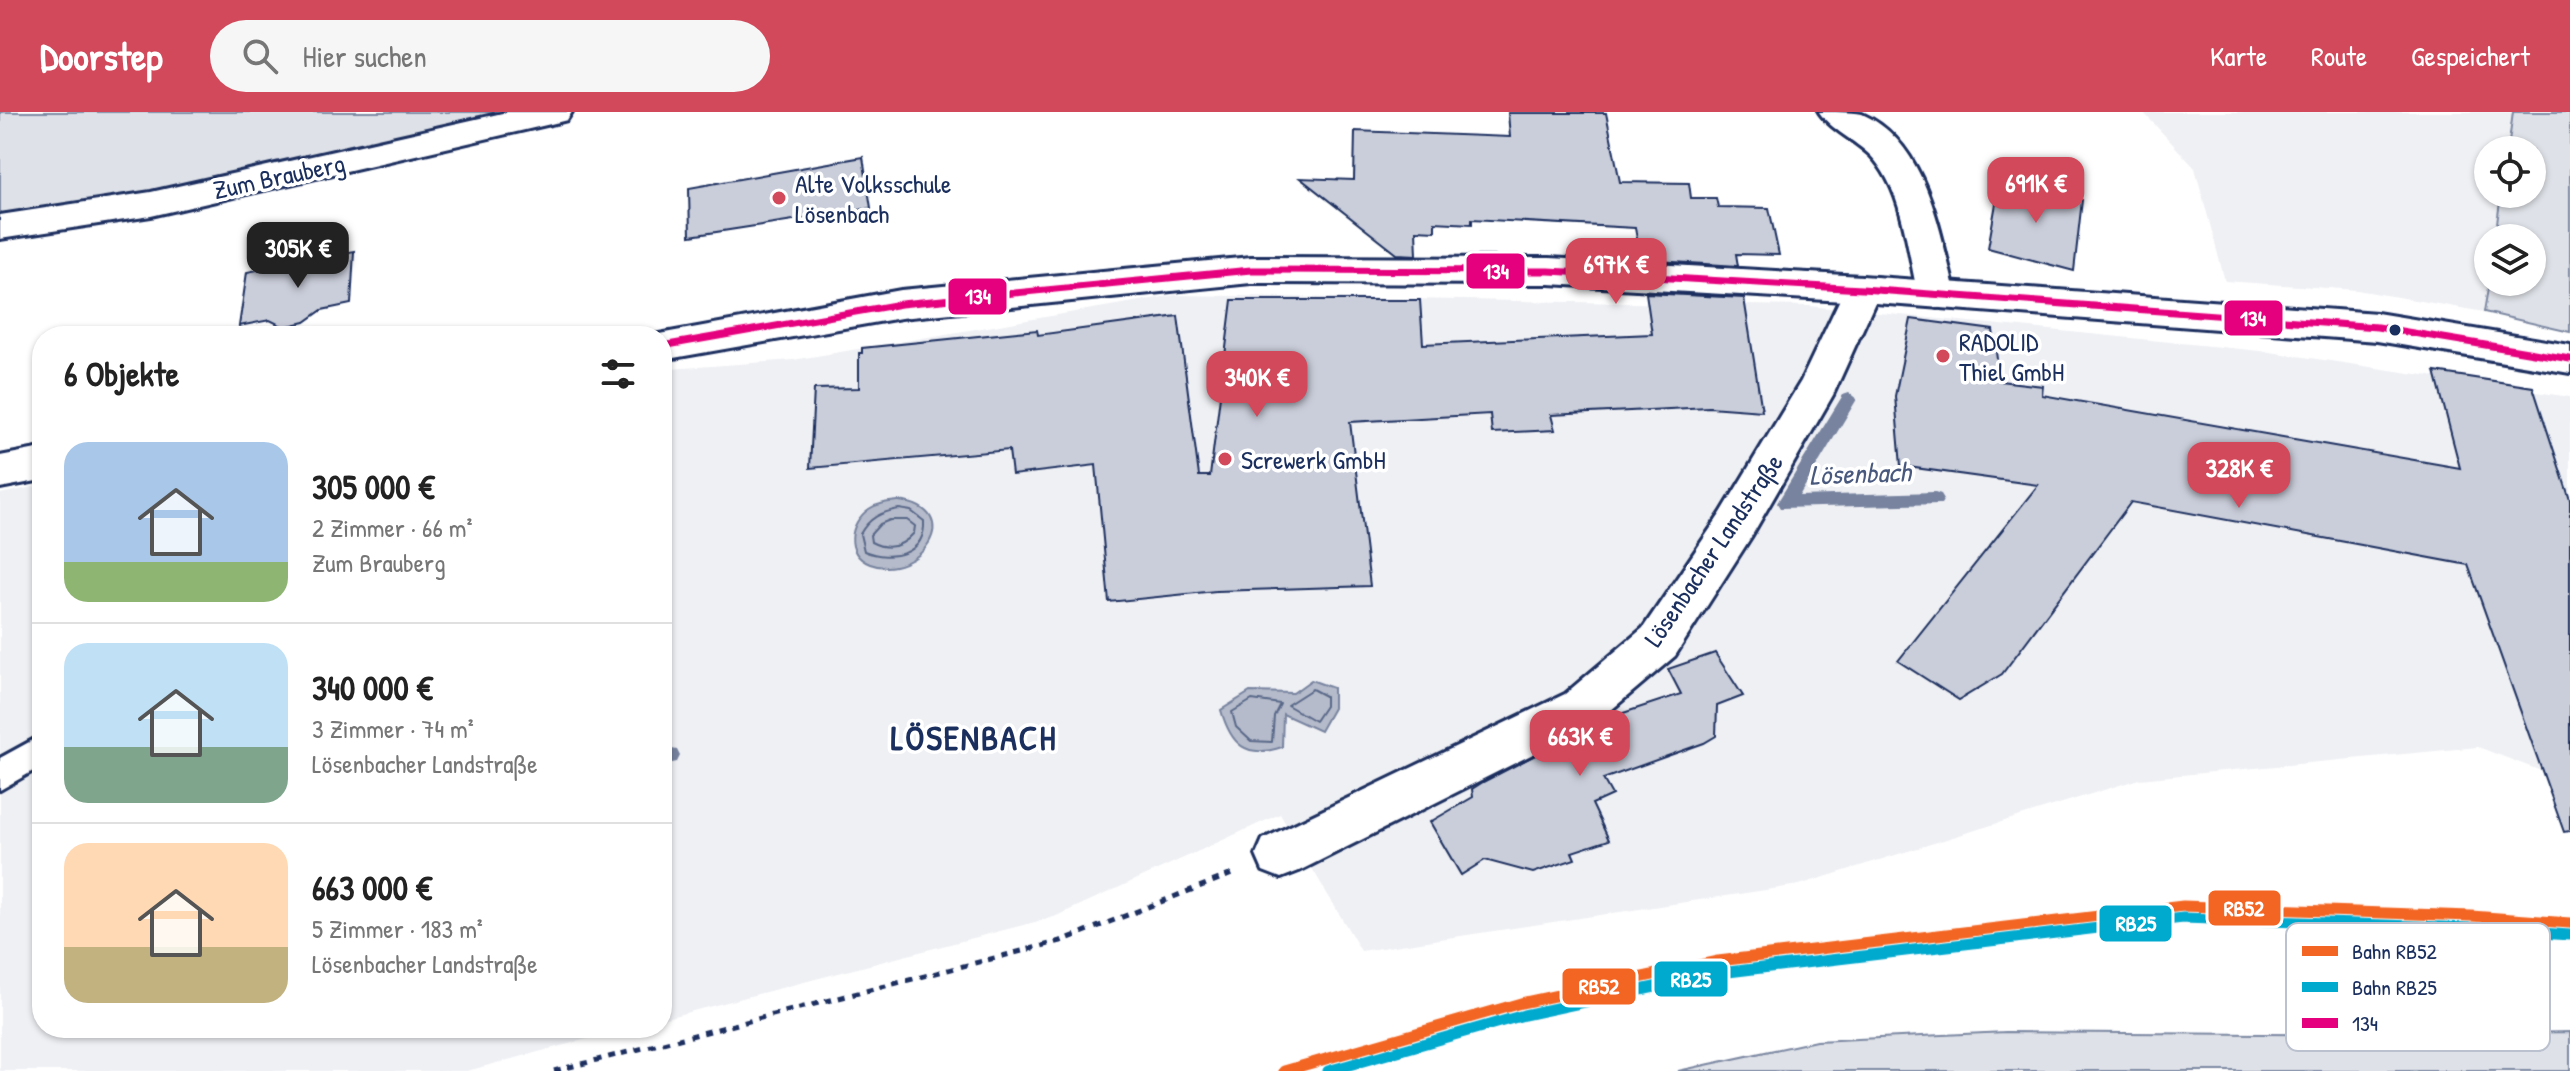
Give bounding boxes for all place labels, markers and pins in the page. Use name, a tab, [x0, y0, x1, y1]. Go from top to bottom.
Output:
pin: 691K €	[1971, 157, 2101, 225]
place label: Alte Volksschule Lösenbach	[795, 166, 951, 231]
marker: Alte Volksschule Lösenbach	[770, 189, 788, 207]
pin: 305K €	[233, 222, 363, 290]
pin: 697K €	[1551, 238, 1681, 306]
unlabelled marker	[2387, 322, 2403, 338]
place label: RADOLID Thiel GmbH	[1959, 324, 2064, 389]
marker: RADOLID Thiel GmbH	[1934, 347, 1952, 365]
pin: 340K €	[1192, 351, 1322, 419]
place label: Screwerk GmbH	[1241, 442, 1386, 477]
pin: 328K €	[2174, 442, 2304, 510]
marker: Screwerk GmbH	[1216, 450, 1234, 468]
pin: 663K €	[1515, 710, 1645, 778]

